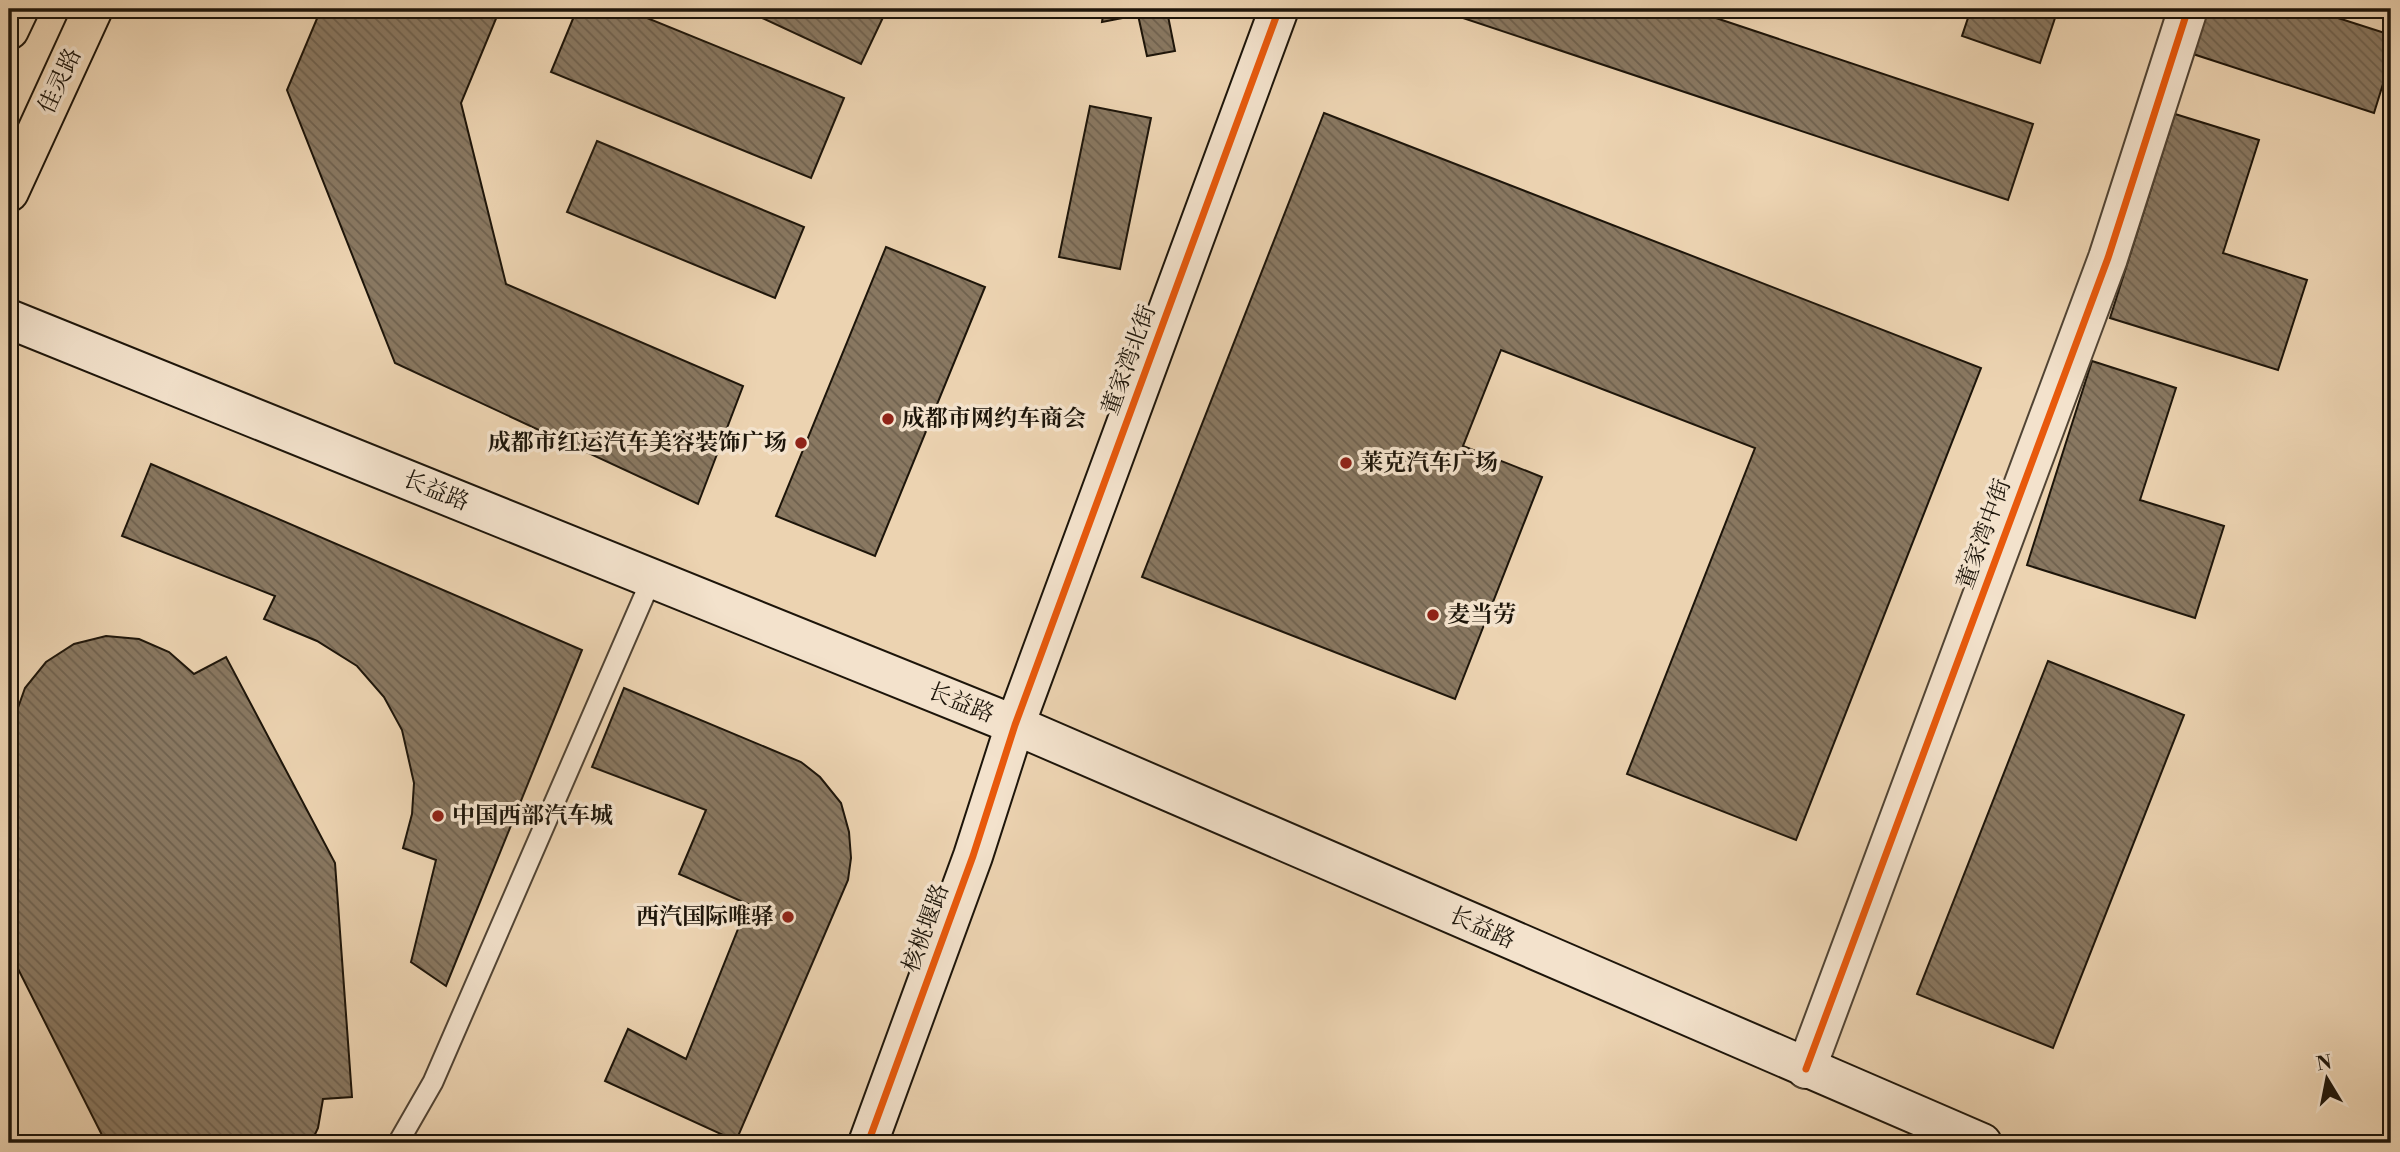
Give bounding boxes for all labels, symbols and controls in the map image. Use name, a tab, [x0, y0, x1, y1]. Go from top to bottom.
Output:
street label: 佳灵路	[33, 44, 87, 118]
street label: 董家湾北街	[1096, 301, 1162, 419]
place label: 成都市网约车商会	[902, 405, 1086, 433]
marker: 成都市网约车商会	[880, 411, 896, 427]
place label: 成都市红运汽车美容装饰广场	[488, 429, 787, 457]
marker: 成都市红运汽车美容装饰广场	[793, 435, 809, 451]
place label: 莱克汽车广场	[1360, 449, 1498, 477]
marker: 莱克汽车广场	[1338, 455, 1354, 471]
street label: 长益路	[399, 465, 473, 517]
street label: 董家湾中街	[1951, 475, 2017, 593]
place label: 麦当劳	[1447, 601, 1516, 629]
marker: 麦当劳	[1425, 607, 1441, 623]
street label: 长益路	[924, 677, 998, 729]
place label: 中国西部汽车城	[452, 802, 613, 830]
marker: 中国西部汽车城	[430, 808, 446, 824]
street label: 核桃堰路	[897, 880, 955, 976]
street label: 长益路	[1445, 901, 1519, 955]
place label: 西汽国际唯驿	[636, 903, 774, 931]
marker: 西汽国际唯驿	[780, 909, 796, 925]
north arrow	[2292, 1044, 2362, 1114]
text: N	[2315, 1050, 2334, 1076]

